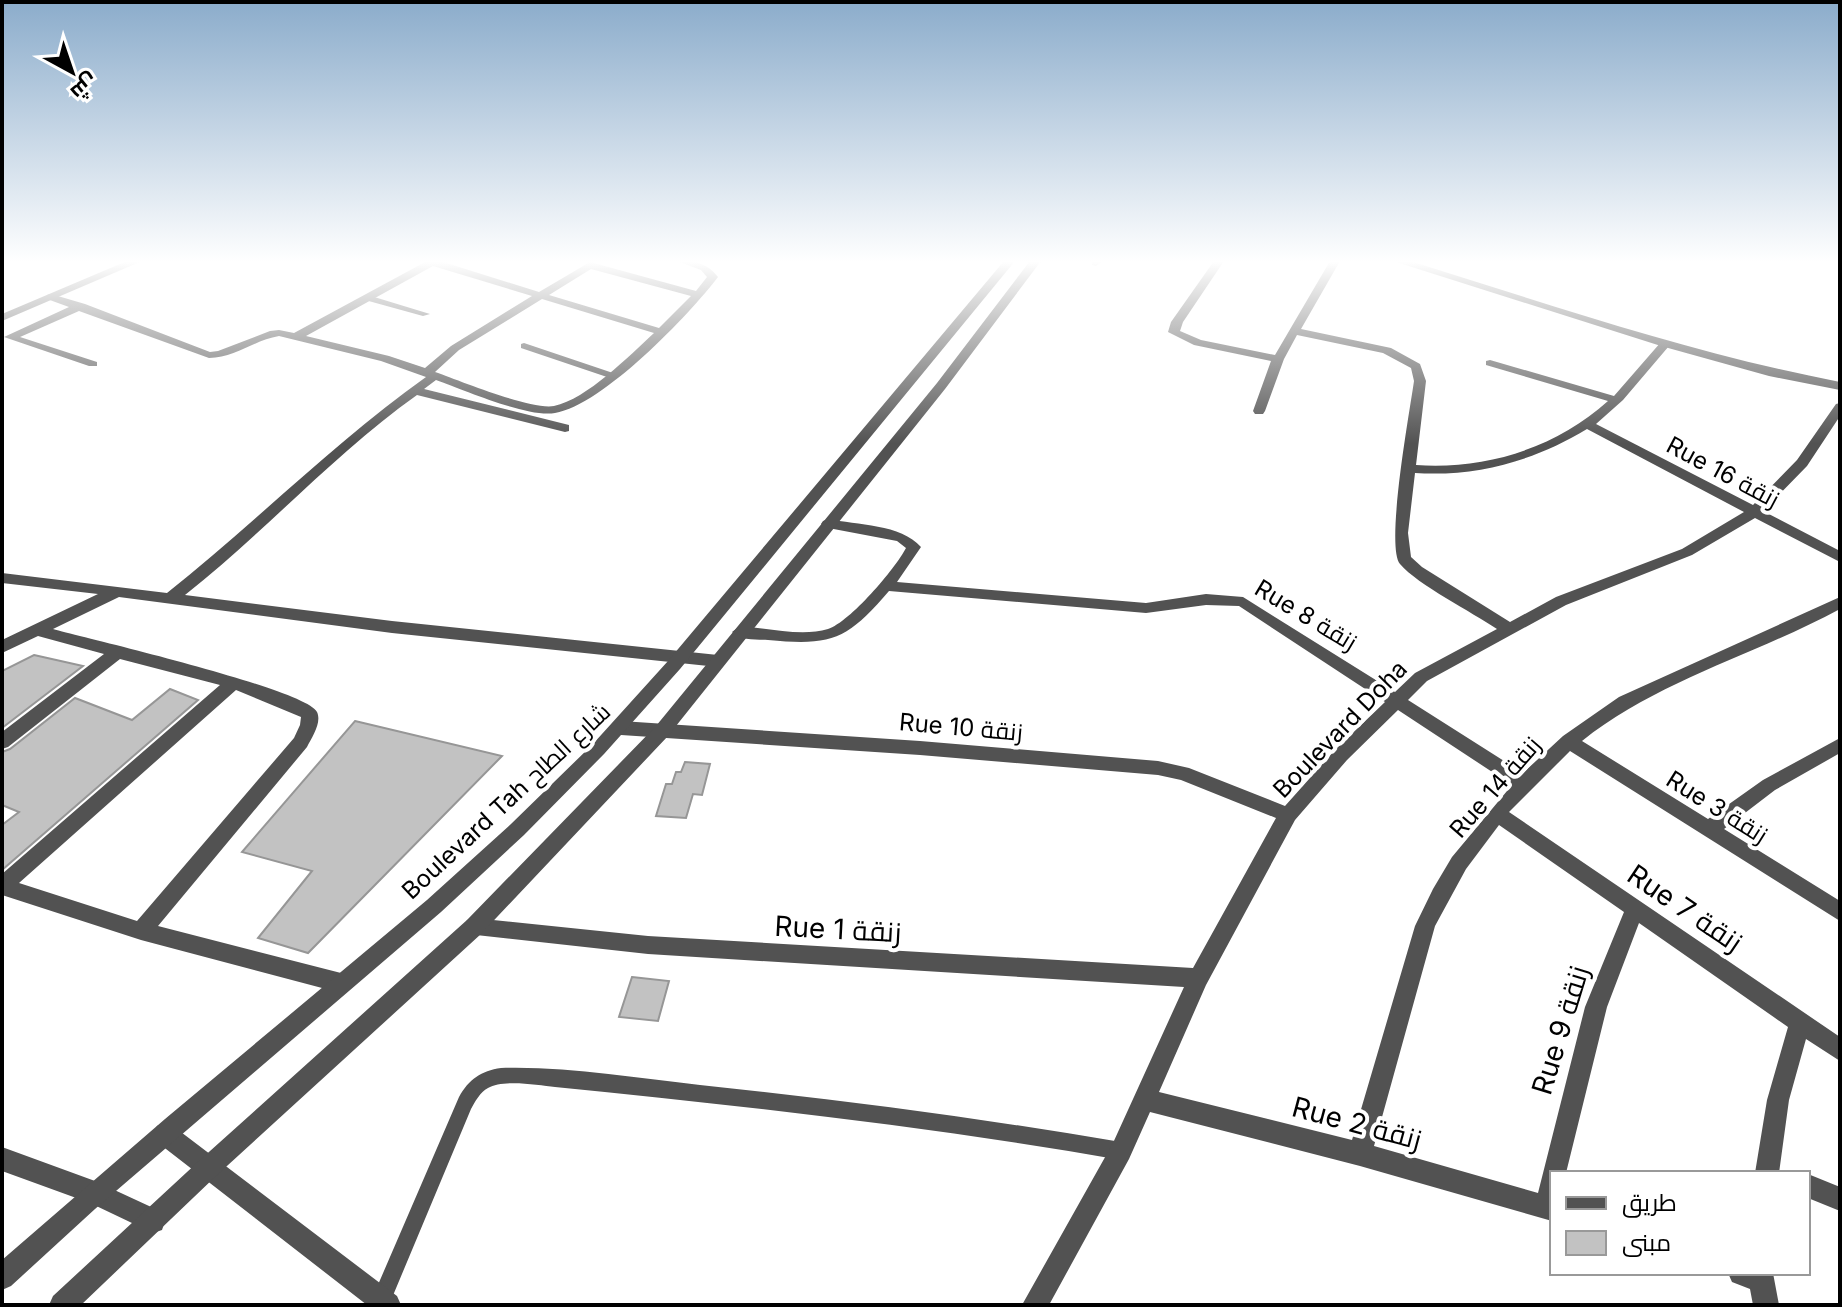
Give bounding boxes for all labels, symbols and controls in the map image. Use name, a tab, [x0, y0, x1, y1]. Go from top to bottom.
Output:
north arrow	[32, 32, 112, 112]
text: ش	[65, 68, 104, 106]
street label: Rue 16 زنقة	[1662, 430, 1784, 514]
street label: Rue 8 زنقة	[1250, 573, 1362, 657]
street label: Boulevard Doha	[1267, 654, 1413, 804]
street label: Boulevard Tah شارع الطاح	[396, 697, 617, 906]
street label: Rue 10 زنقة	[898, 707, 1024, 747]
street label: Rue 14 زنقة	[1443, 731, 1547, 843]
street label: Rue 3 زنقة	[1661, 765, 1773, 849]
street label: Rue 7 زنقة	[1621, 857, 1749, 959]
street label: Rue 1 زنقة	[774, 909, 902, 949]
street label: Rue 9 زنقة	[1524, 961, 1596, 1099]
street label: Rue 2 زنقة	[1289, 1089, 1425, 1157]
legend	[1550, 1171, 1810, 1275]
text: طريق	[1622, 1188, 1677, 1218]
text: مبنى	[1622, 1228, 1671, 1257]

